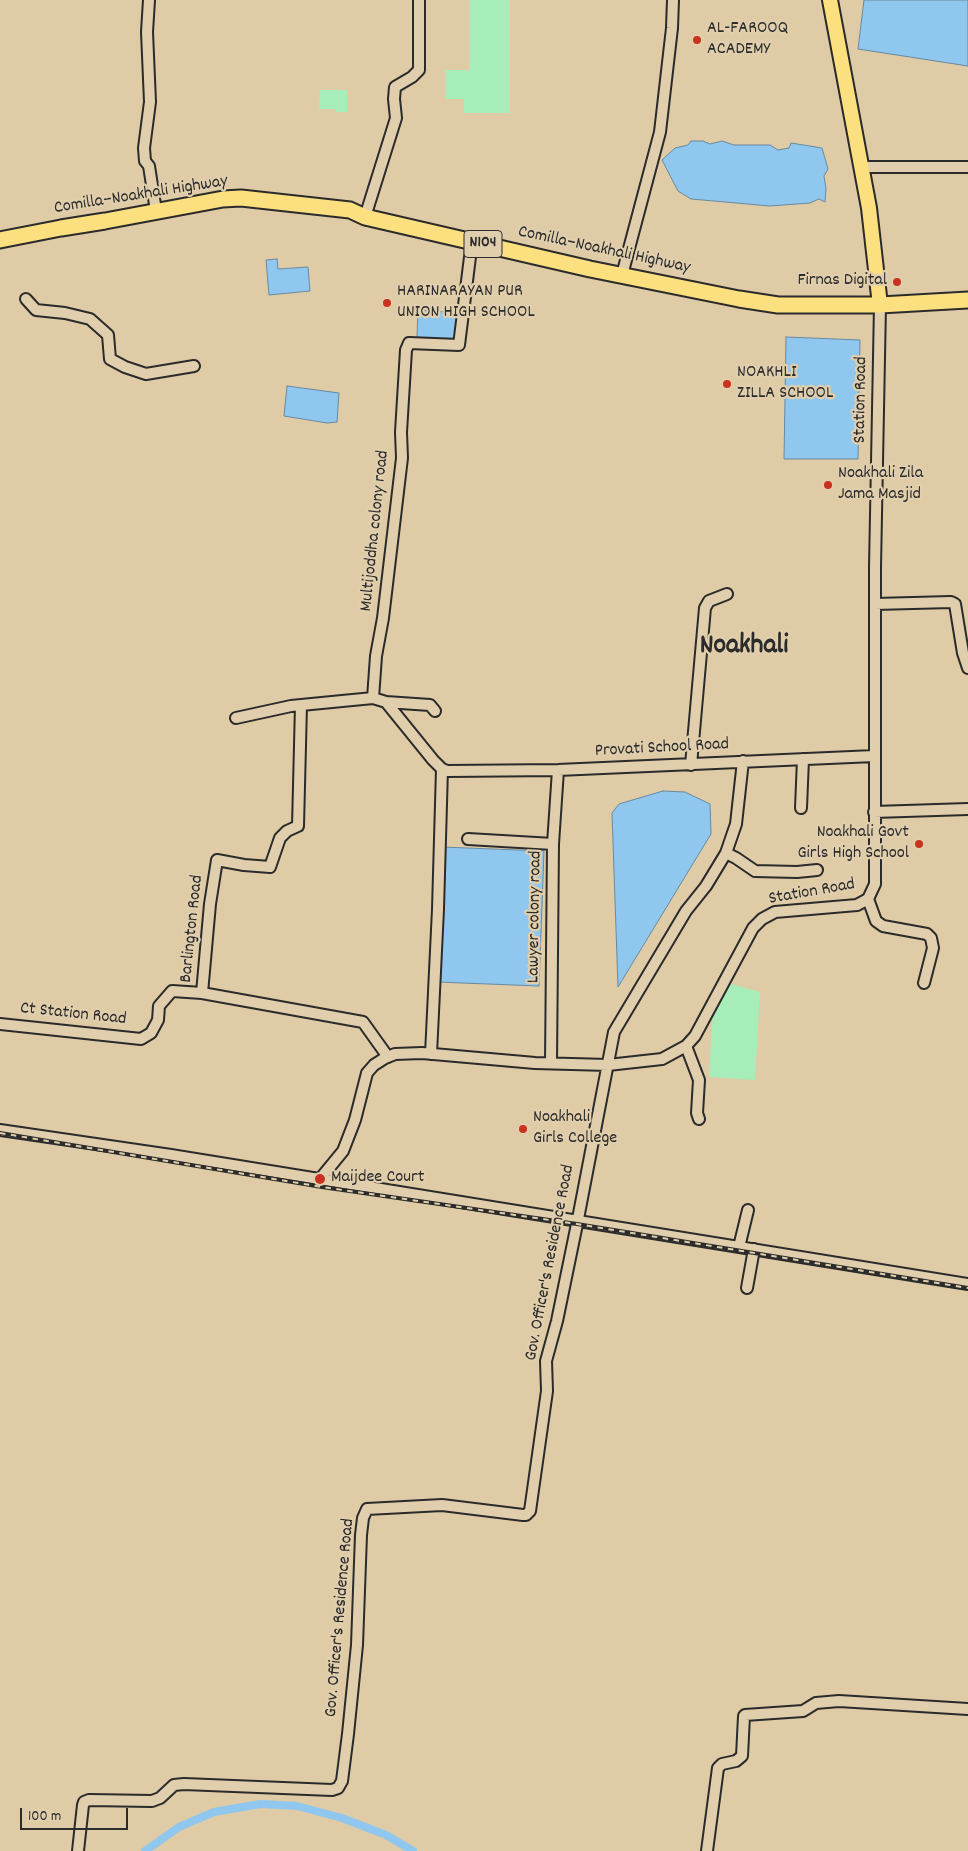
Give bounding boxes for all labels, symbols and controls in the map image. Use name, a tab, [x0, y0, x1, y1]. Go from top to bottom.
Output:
place label: AL-FAROOQ ACADEMY	[707, 19, 788, 62]
marker: AL-FAROOQ ACADEMY	[691, 34, 703, 46]
street label: Comilla–Noakhali Highway	[53, 172, 229, 220]
street label: Comilla–Noakhali Highway	[516, 222, 692, 280]
road number: N104	[464, 230, 502, 258]
place label: Firnas Digital	[797, 271, 887, 293]
marker: Firnas Digital	[891, 276, 903, 288]
place label: HARINARAYAN PUR UNION HIGH SCHOOL	[397, 282, 535, 324]
marker: HARINARAYAN PUR UNION HIGH SCHOOL	[381, 297, 393, 309]
street label: Station Road	[850, 356, 874, 444]
place label: NOAKHLI ZILLA SCHOOL	[737, 363, 833, 406]
marker: NOAKHLI ZILLA SCHOOL	[721, 378, 733, 390]
street label: Multijoddha colony road	[357, 449, 395, 613]
place label: Noakhali Zila Jama Masjid	[838, 464, 923, 506]
marker: Noakhali Zila Jama Masjid	[822, 479, 834, 491]
district label: Noakhali	[700, 631, 788, 665]
street label: Provati School Road	[594, 735, 730, 763]
place label: Noakhali Govt Girls High School	[797, 823, 909, 866]
marker: Noakhali Govt Girls High School	[913, 838, 925, 850]
street label: Lawyer colony road	[524, 851, 548, 983]
street label: Barlington Road	[177, 874, 209, 984]
street label: Station Road	[767, 875, 857, 911]
street label: Ct Station Road	[19, 999, 127, 1031]
place label: Noakhali Girls College	[533, 1108, 617, 1150]
marker: Noakhali Girls College	[517, 1123, 529, 1135]
street label: Gov. Officer's Residence Road	[521, 1163, 581, 1363]
place label: Maijdee Court	[331, 1168, 424, 1190]
marker: Maijdee Court	[313, 1172, 327, 1186]
street label: Gov. Officer's Residence Road	[322, 1518, 360, 1718]
scale bar	[22, 1798, 130, 1830]
text: 100 m	[28, 1806, 61, 1828]

